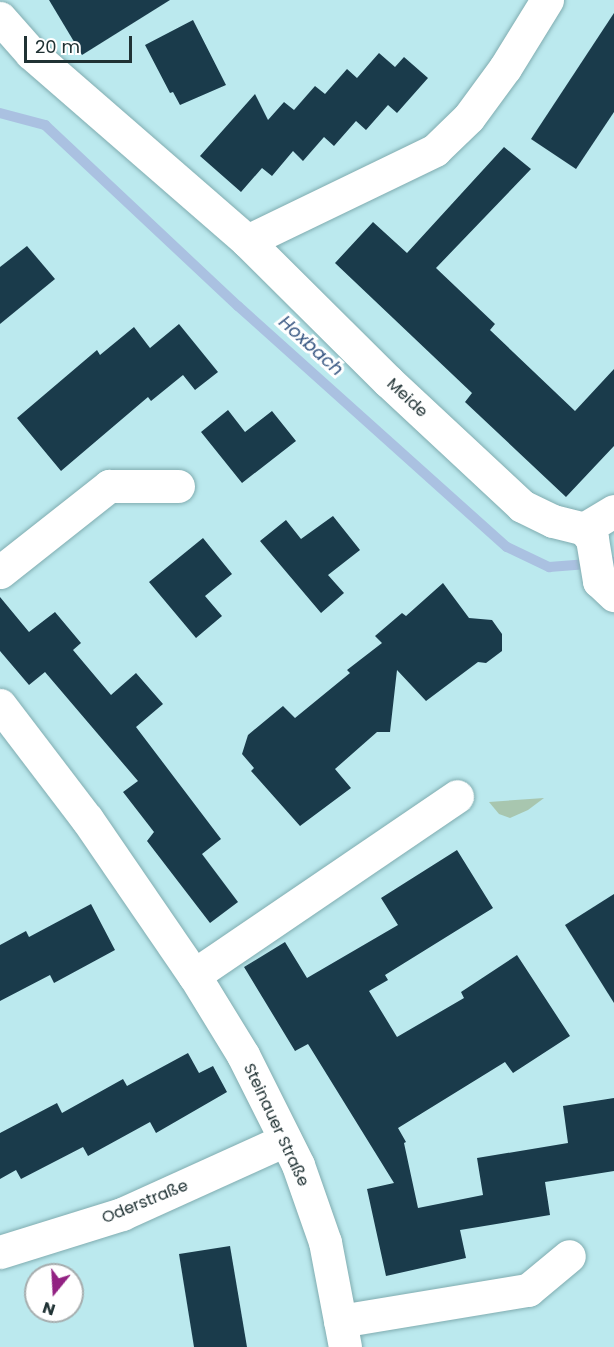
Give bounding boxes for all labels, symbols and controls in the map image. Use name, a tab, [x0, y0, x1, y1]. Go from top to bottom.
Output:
scale bar	[27, 24, 135, 62]
text: 20 m	[35, 34, 80, 59]
water label: Hoxbach	[274, 311, 348, 381]
street label: Meide	[383, 374, 431, 422]
street label: Steinauer Straße	[239, 1061, 313, 1189]
street label: Oderstraße	[99, 1176, 191, 1228]
north arrow	[24, 1263, 84, 1323]
text: N	[40, 1296, 58, 1321]

